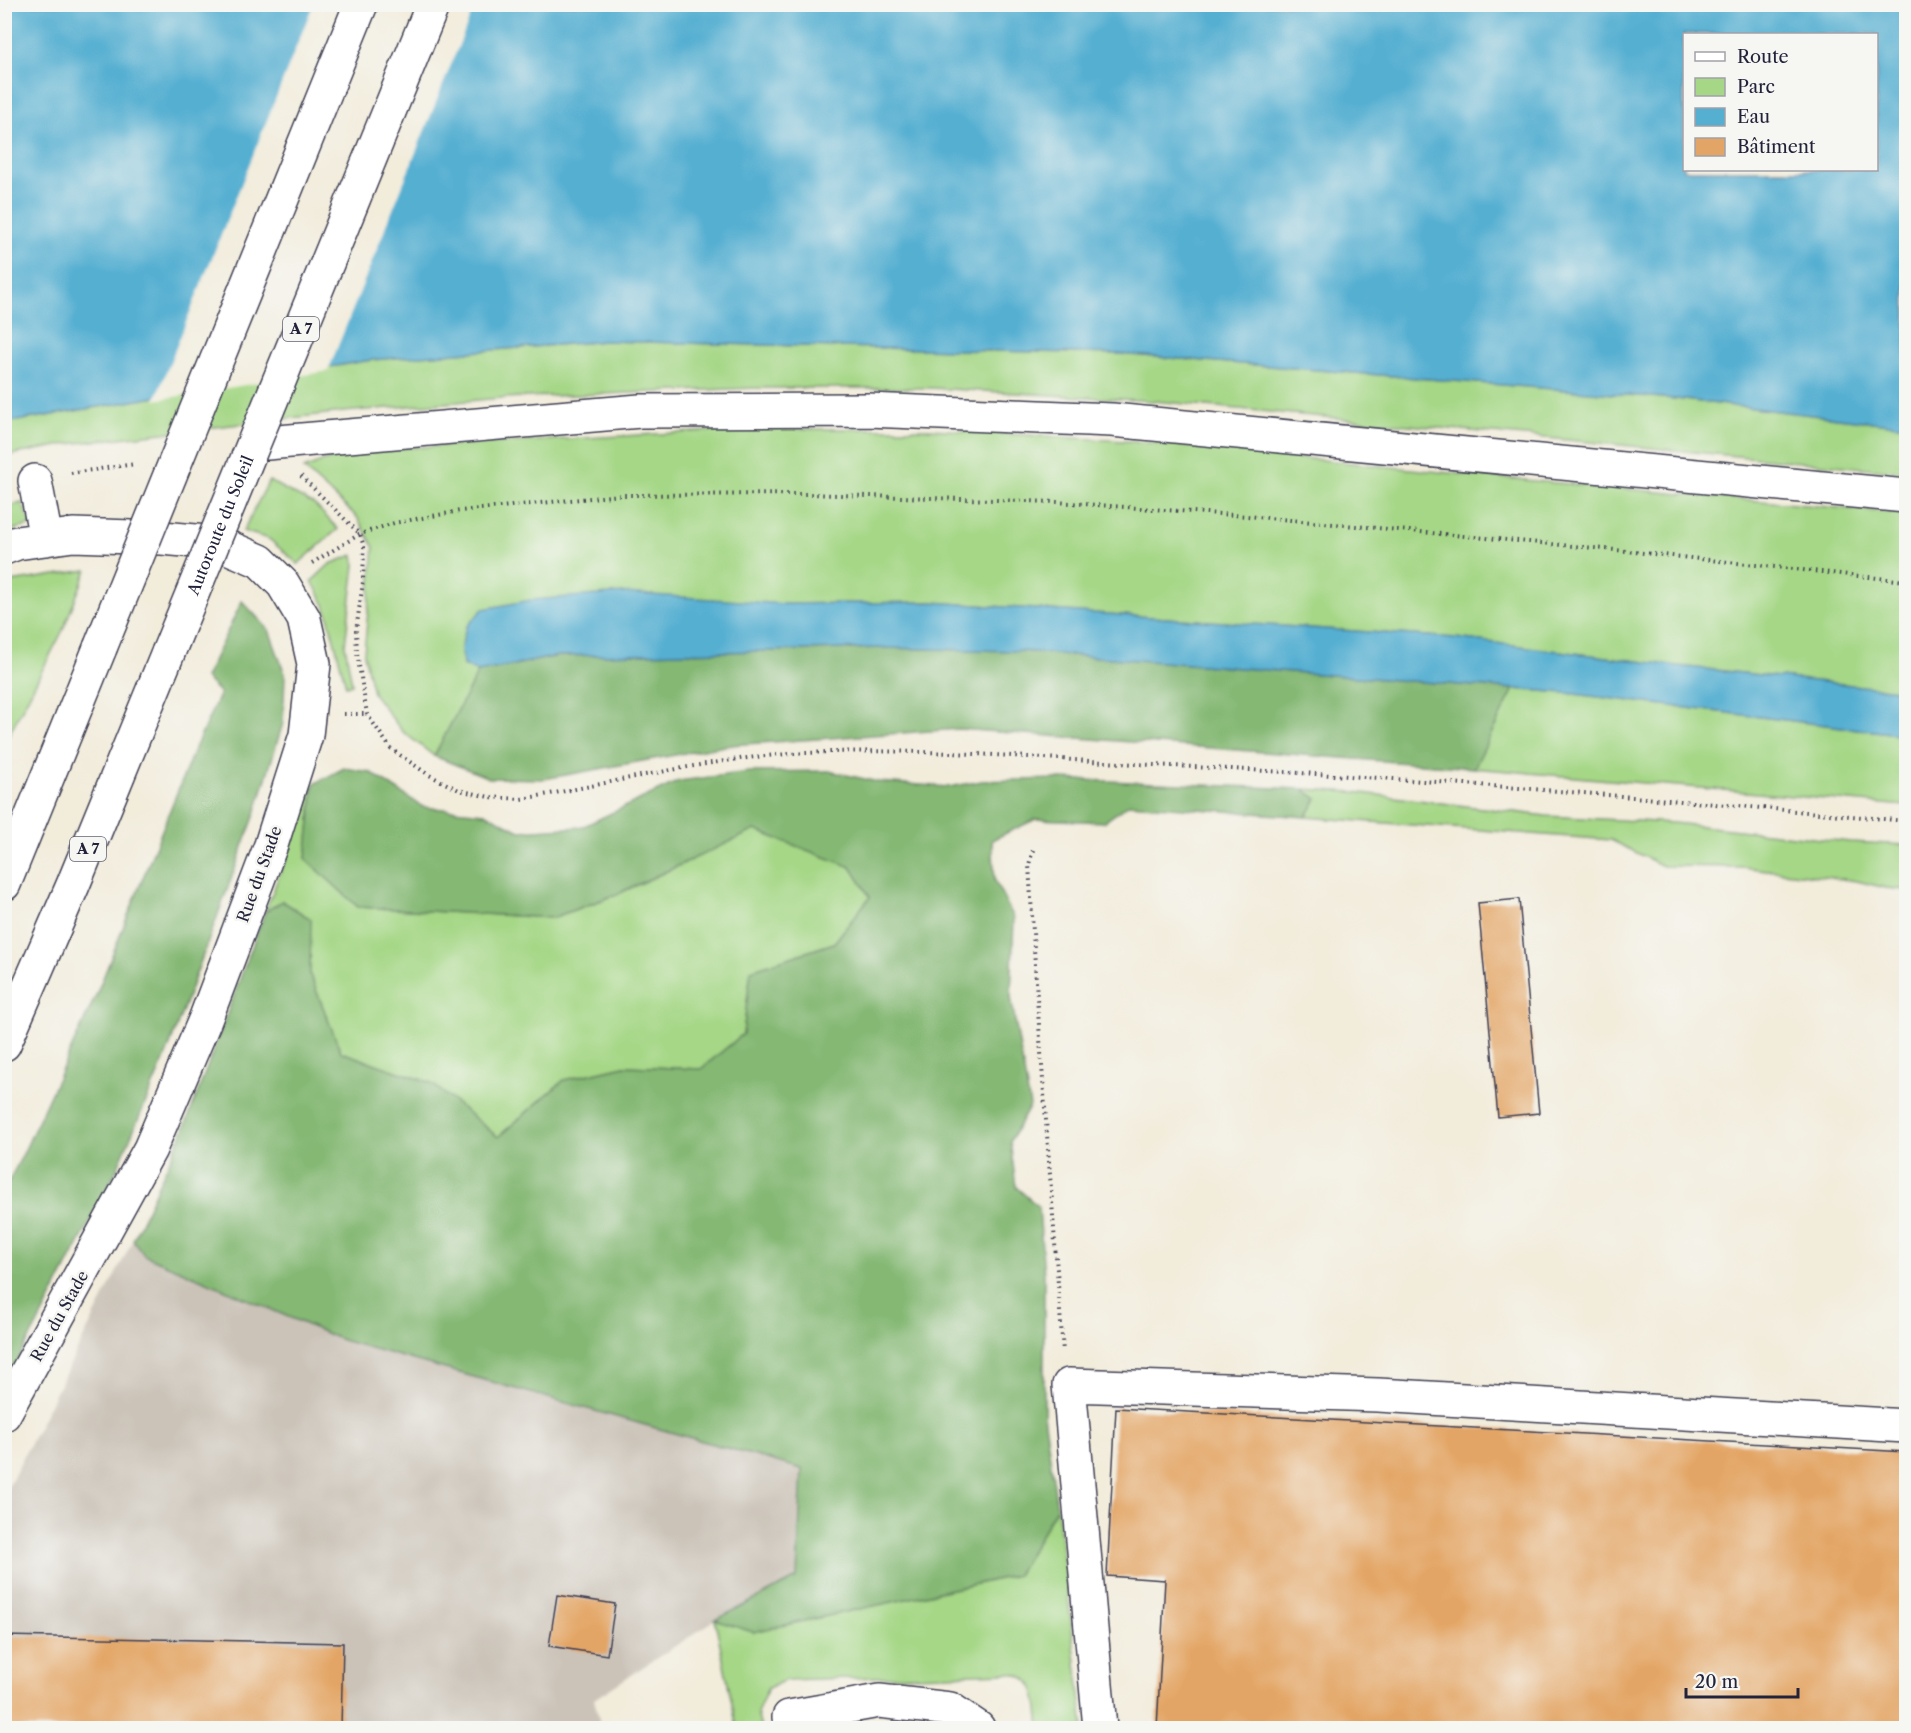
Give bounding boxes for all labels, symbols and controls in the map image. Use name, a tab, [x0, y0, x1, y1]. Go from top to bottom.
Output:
legend	[1683, 33, 1878, 171]
text: Route	[1737, 46, 1789, 68]
text: Parc	[1737, 76, 1775, 98]
text: Eau	[1737, 106, 1770, 128]
text: Bâtiment	[1737, 136, 1816, 158]
road number: A 7	[283, 317, 319, 341]
street label: Autoroute du Soleil	[182, 452, 258, 599]
street label: Rue du Stade	[232, 823, 286, 925]
road number: A 7	[70, 837, 106, 861]
street label: Rue du Stade	[26, 1267, 92, 1365]
scale bar	[1686, 1661, 1798, 1699]
text: 20 m	[1695, 1671, 1739, 1693]

